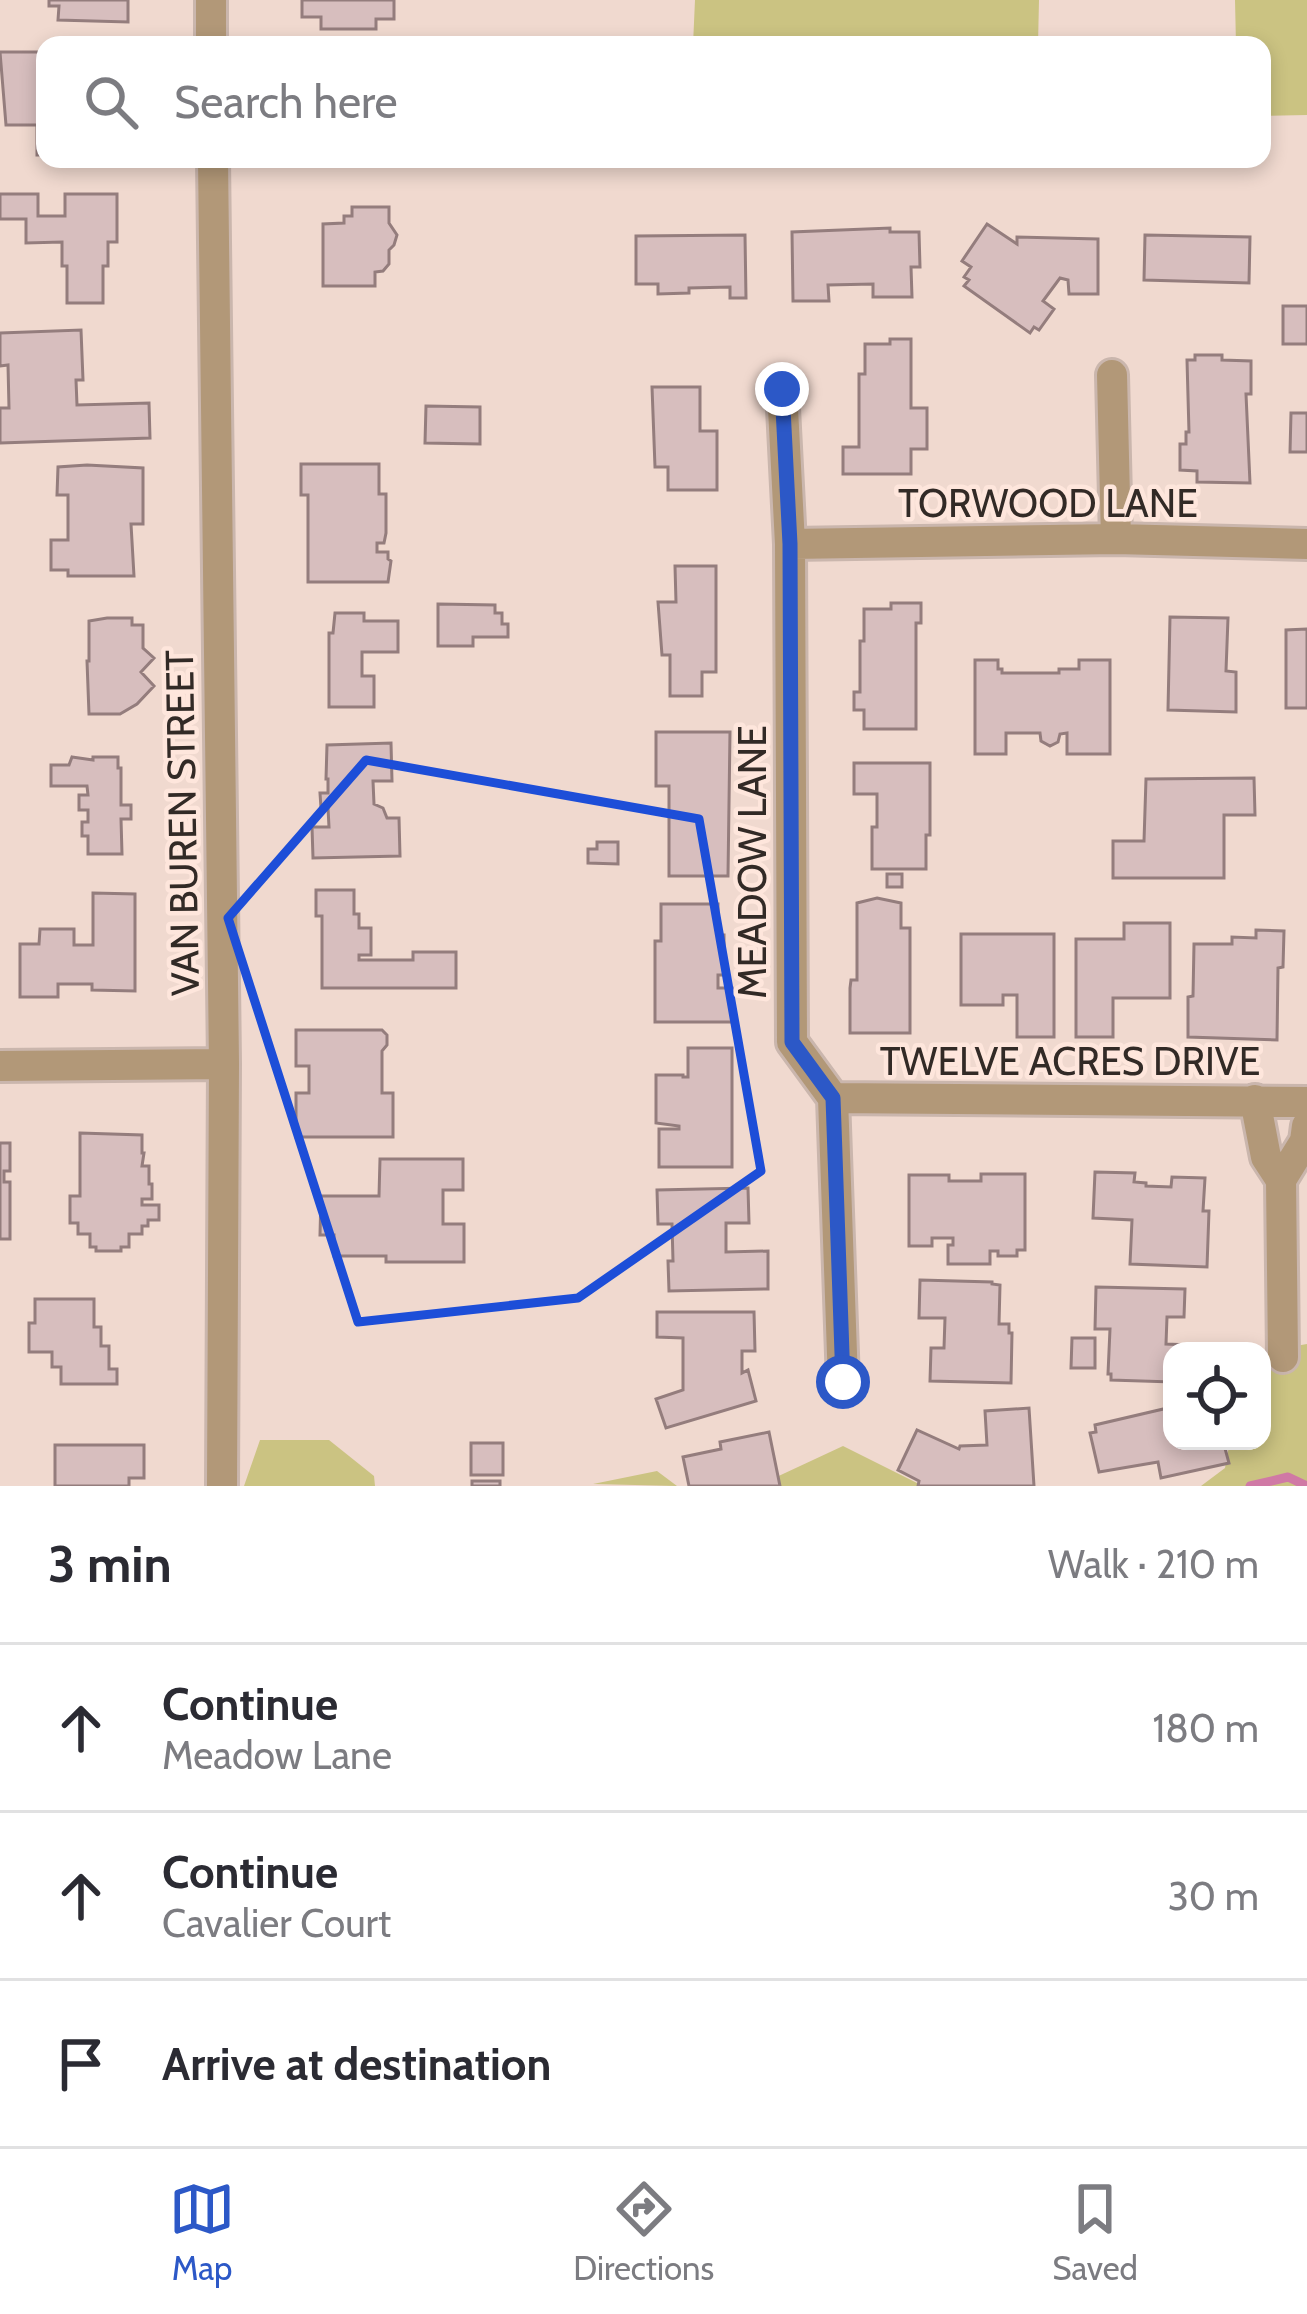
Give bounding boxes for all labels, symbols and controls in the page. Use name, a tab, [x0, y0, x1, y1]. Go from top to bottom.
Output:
search box	[36, 36, 1271, 168]
icon: search	[78, 69, 144, 135]
text: Search here	[174, 75, 398, 129]
route end	[755, 362, 809, 416]
street label: TORWOOD LANE	[898, 479, 1198, 527]
street label: VAN BUREN STREET	[155, 649, 209, 996]
street label: MEADOW LANE	[728, 725, 776, 999]
street label: TWELVE ACRES DRIVE	[880, 1037, 1260, 1085]
map controls	[1163, 1342, 1271, 1450]
button: locate	[1163, 1342, 1271, 1450]
route start	[816, 1355, 870, 1409]
text: 3 min	[48, 1533, 172, 1595]
text: Walk · 210 m	[1048, 1540, 1259, 1588]
text: Continue	[162, 1677, 338, 1731]
icon: ahead	[48, 1695, 114, 1761]
text: 180 m	[1152, 1704, 1259, 1752]
text: Meadow Lane	[162, 1731, 392, 1779]
text: Continue	[162, 1845, 338, 1899]
icon: ahead	[48, 1863, 114, 1929]
text: 30 m	[1168, 1872, 1259, 1920]
text: Cavalier Court	[162, 1899, 391, 1947]
icon: arrive	[48, 2031, 114, 2097]
text: Arrive at destination	[162, 2037, 551, 2091]
tab: Map	[169, 2176, 235, 2288]
tab: Directions	[573, 2176, 714, 2288]
tab: Saved	[1052, 2176, 1138, 2288]

